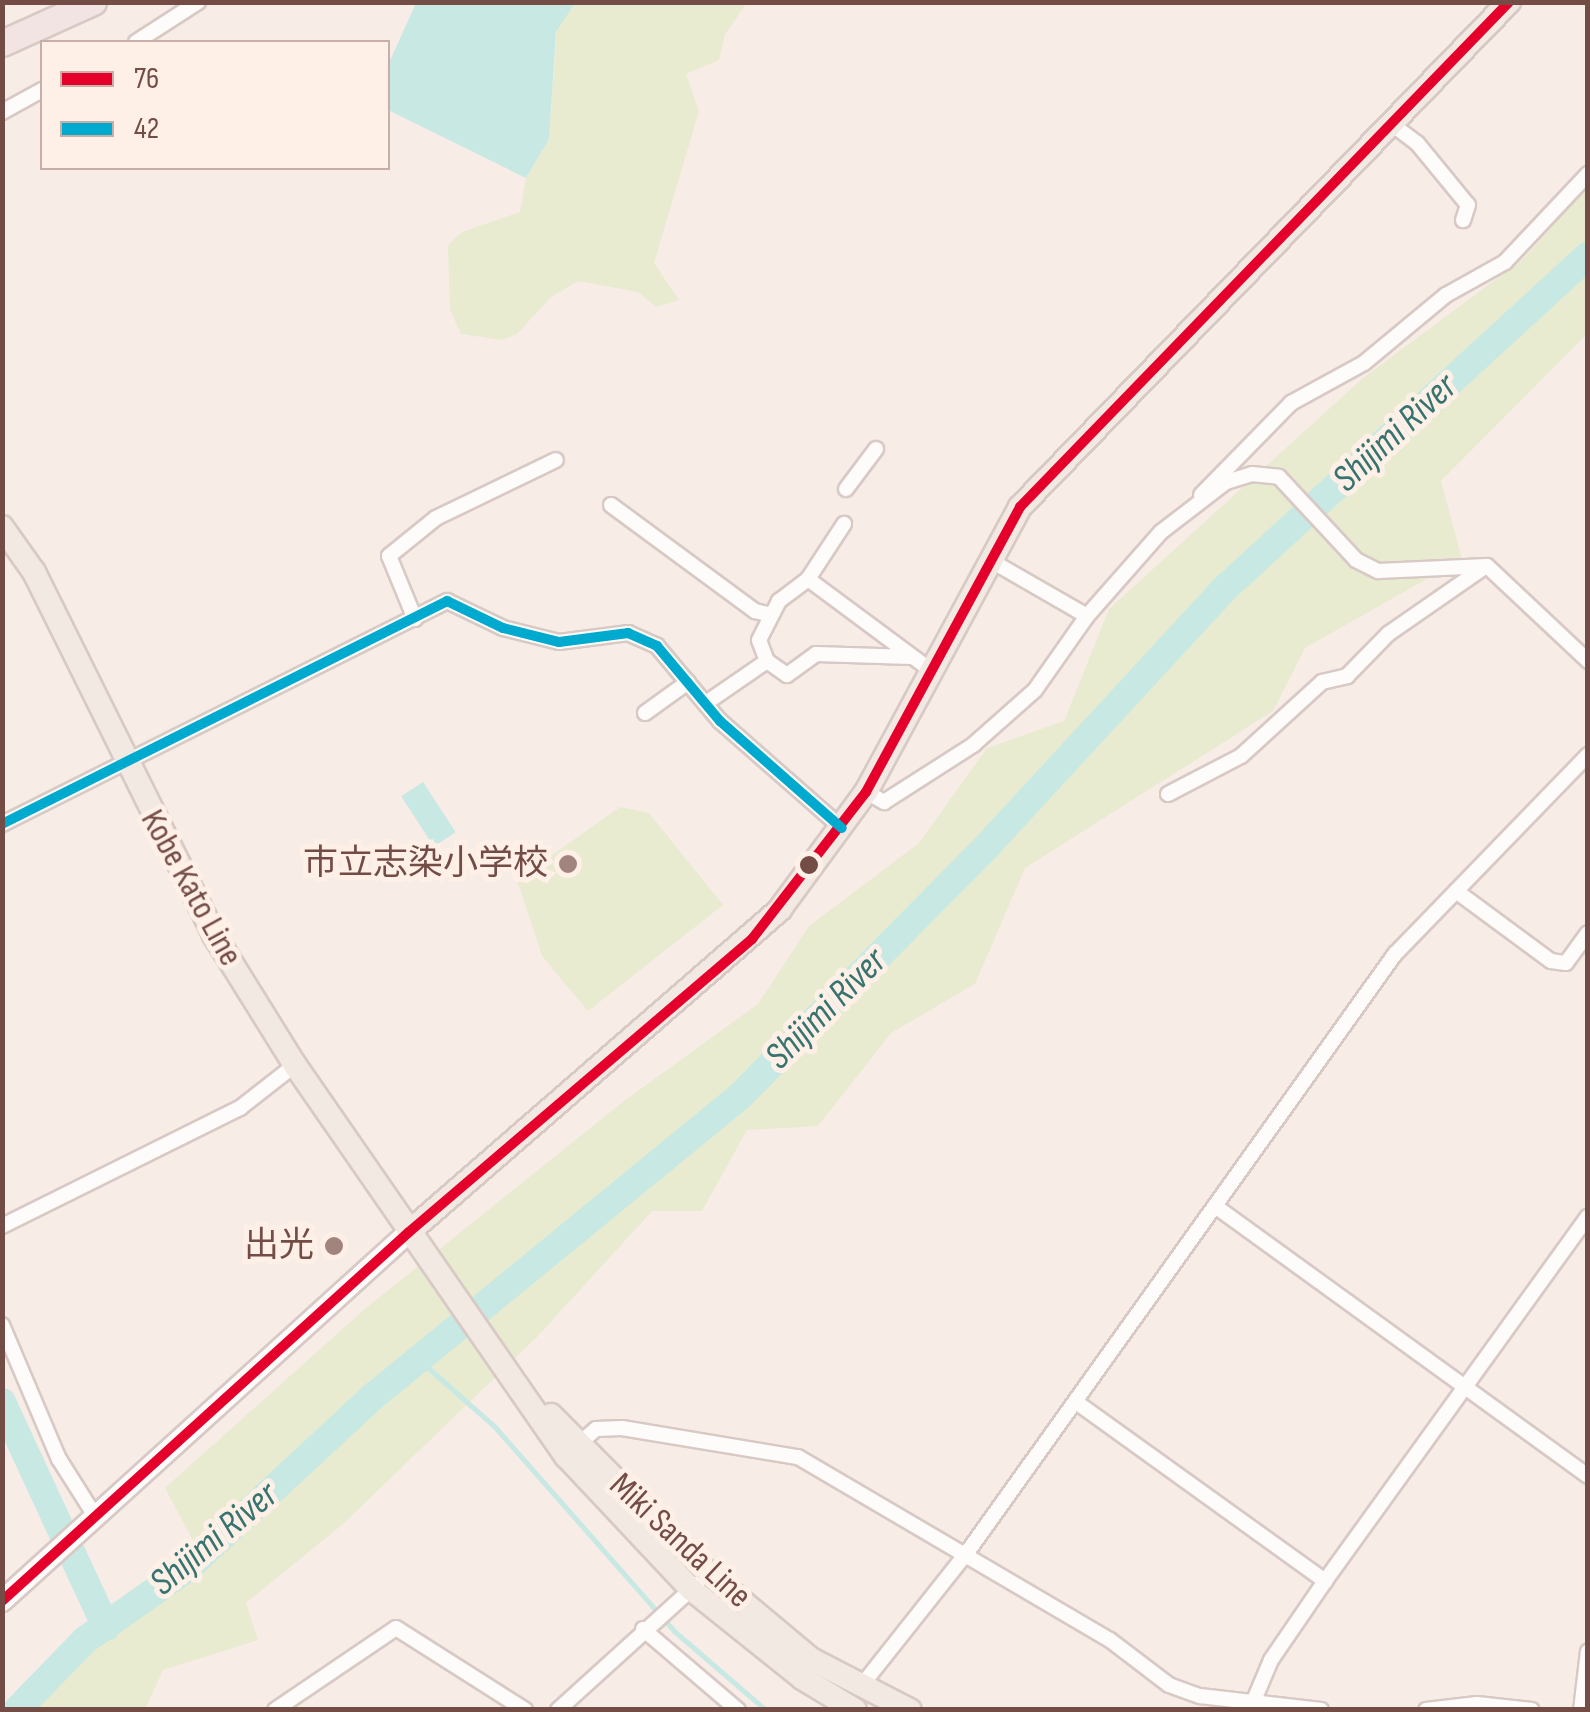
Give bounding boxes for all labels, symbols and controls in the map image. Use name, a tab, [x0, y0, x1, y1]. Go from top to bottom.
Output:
legend	[40, 40, 390, 170]
text: 76	[134, 61, 159, 97]
text: 42	[134, 111, 159, 147]
water label: Shijimi River	[1324, 364, 1466, 502]
street label: Kobe Kato Line	[131, 803, 251, 973]
place label: 市立志染小学校	[303, 843, 548, 885]
marker: 市立志染小学校	[557, 853, 579, 875]
unlabelled marker	[799, 855, 819, 875]
water label: Shijimi River	[756, 939, 896, 1079]
place label: 出光	[244, 1225, 314, 1267]
marker: 出光	[323, 1235, 345, 1257]
street label: Miki Sanda Line	[600, 1465, 760, 1617]
water label: Shijimi River	[141, 1472, 287, 1606]

